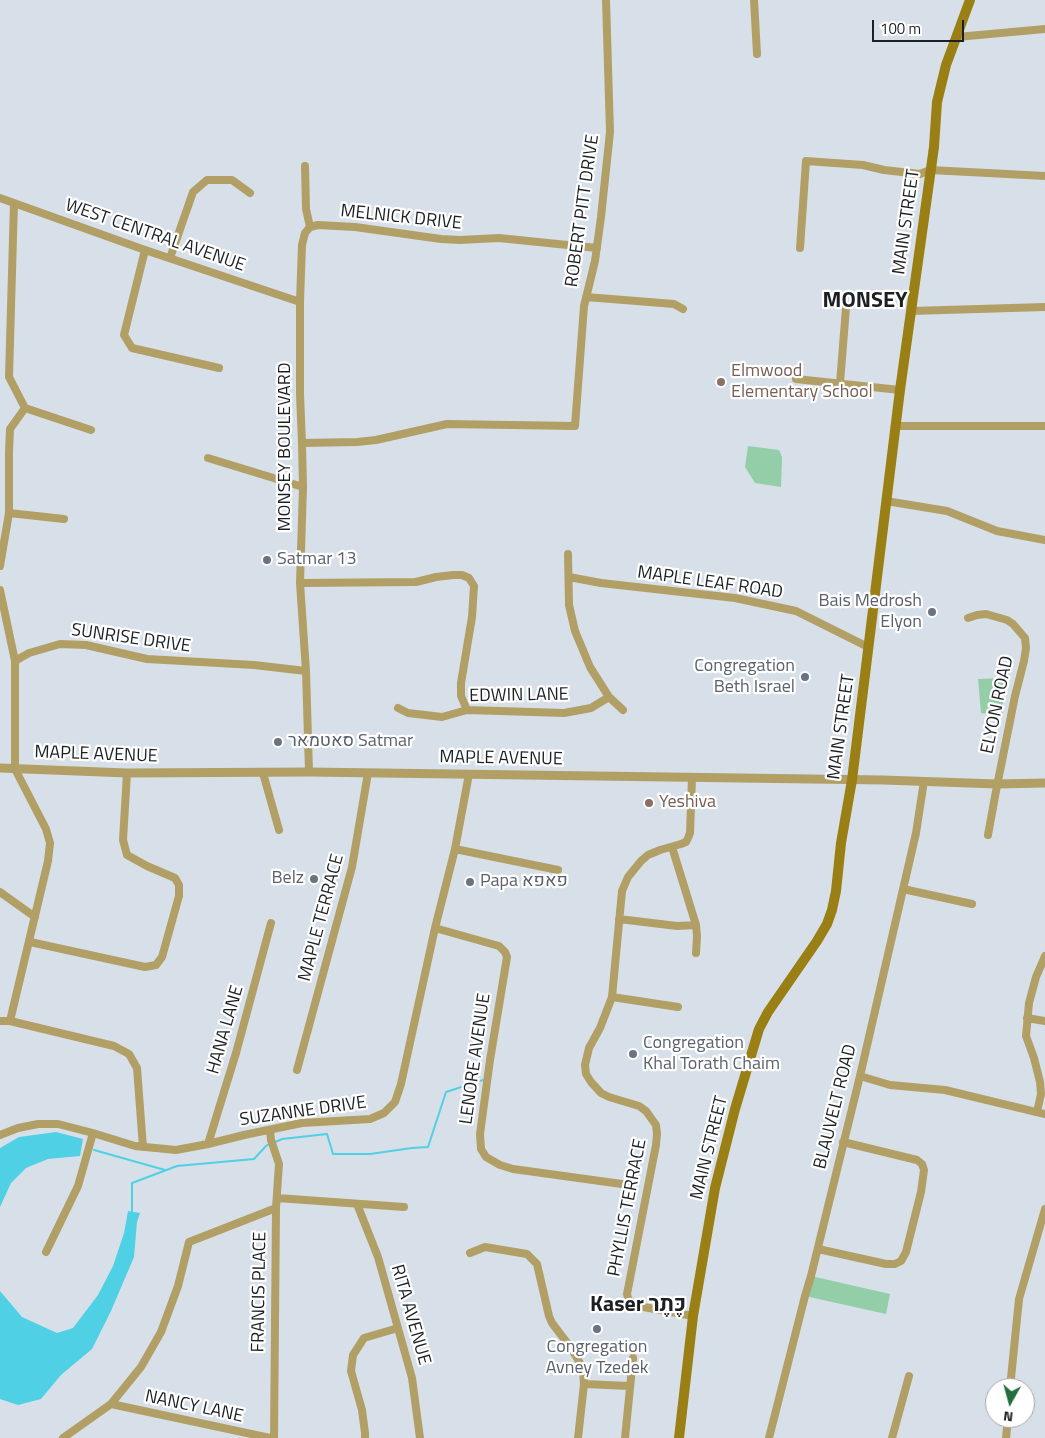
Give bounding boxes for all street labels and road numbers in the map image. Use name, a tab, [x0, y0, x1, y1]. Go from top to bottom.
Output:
street label: ROBERT PITT DRIVE	[562, 133, 604, 289]
street label: MAIN STREET	[889, 168, 925, 276]
street label: WEST CENTRAL AVENUE	[62, 195, 248, 277]
street label: MELNICK DRIVE	[339, 201, 463, 235]
street label: MONSEY BOULEVARD	[275, 362, 297, 532]
street label: MAPLE LEAF ROAD	[636, 562, 784, 604]
street label: SUNRISE DRIVE	[70, 620, 192, 658]
street label: ELYON ROAD	[977, 654, 1019, 756]
street label: MAIN STREET	[824, 673, 860, 781]
street label: EDWIN LANE	[469, 684, 569, 708]
street label: MAPLE AVENUE	[34, 742, 158, 768]
street label: MAPLE AVENUE	[439, 747, 563, 771]
street label: MAPLE TERRACE	[295, 852, 349, 984]
street label: HANA LANE	[203, 983, 249, 1077]
street label: LENORE AVENUE	[456, 992, 496, 1126]
street label: BLAUVELT ROAD	[810, 1042, 862, 1172]
street label: SUZANNE DRIVE	[238, 1092, 368, 1132]
street label: MAIN STREET	[687, 1094, 733, 1202]
street label: PHYLLIS TERRACE	[604, 1137, 652, 1279]
street label: FRANCIS PLACE	[248, 1231, 272, 1353]
street label: RITA AVENUE	[385, 1262, 435, 1368]
street label: NANCY LANE	[143, 1386, 245, 1428]

